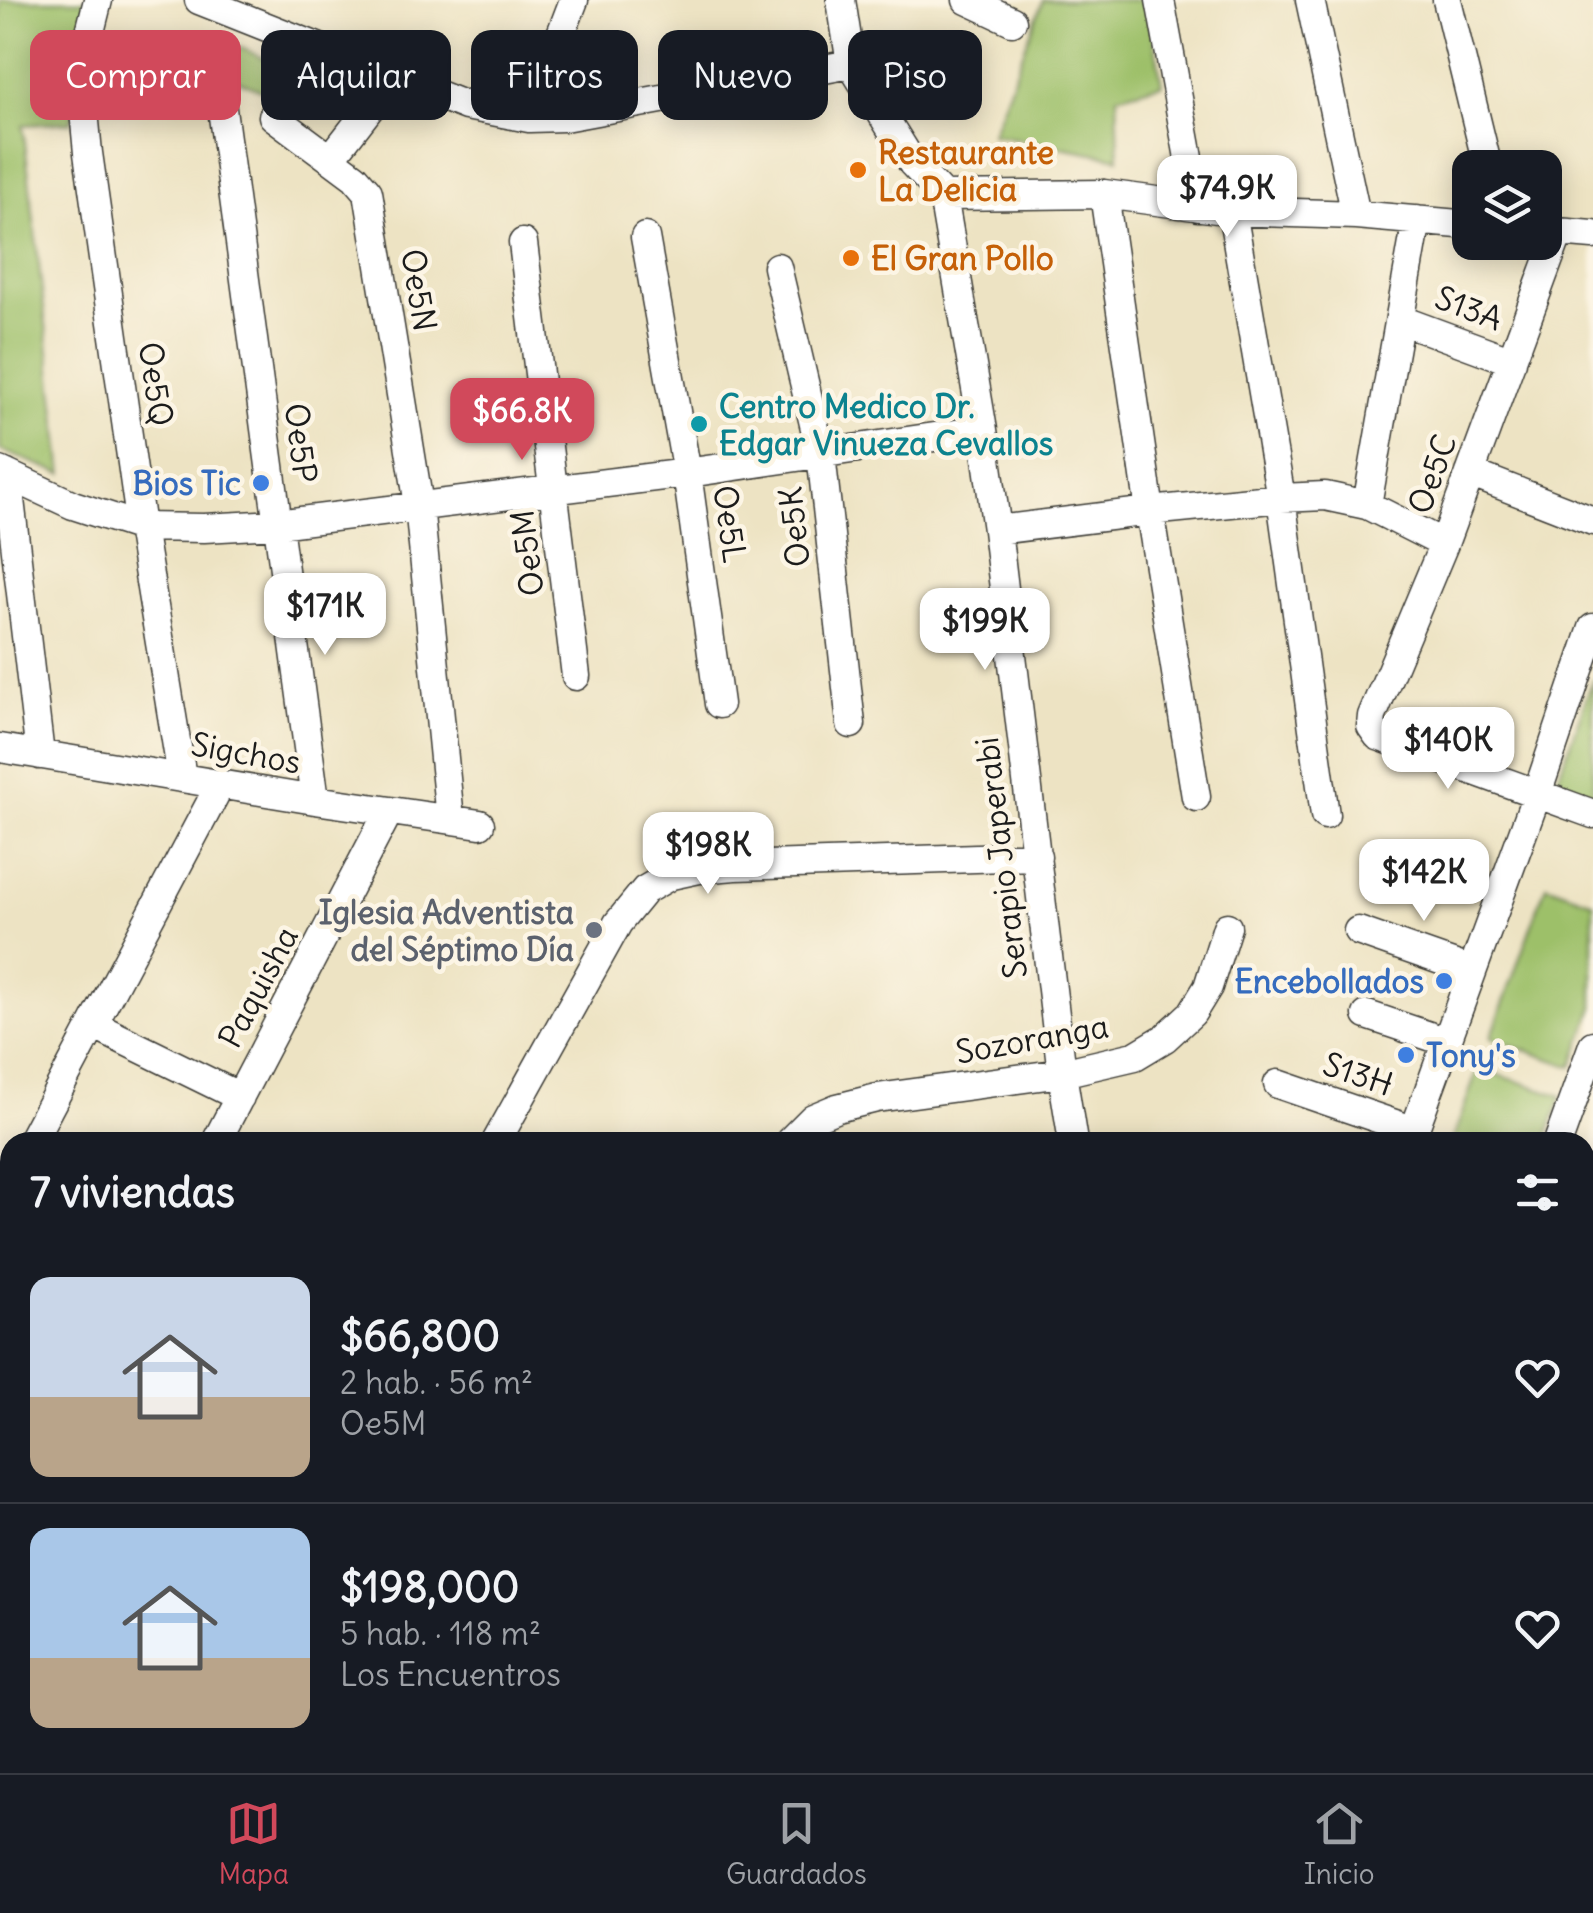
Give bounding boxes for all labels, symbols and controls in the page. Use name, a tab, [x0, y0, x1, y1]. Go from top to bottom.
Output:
chip: Comprar	[30, 30, 241, 120]
chip: Alquilar	[261, 30, 451, 120]
chip: Filtros	[471, 30, 638, 120]
chip: Nuevo	[658, 30, 828, 120]
chip: Piso	[848, 30, 982, 120]
place label: Restaurante La Delicia	[878, 132, 1054, 210]
map controls	[1452, 150, 1562, 260]
button: layers	[1452, 150, 1562, 260]
pin: $74.9K	[1146, 155, 1308, 240]
marker: Restaurante La Delicia	[847, 159, 869, 181]
text: $74.9K	[1179, 167, 1275, 208]
place label: El Gran Pollo	[871, 238, 1054, 279]
street label: Oe5N	[392, 246, 446, 334]
marker: El Gran Pollo	[840, 247, 862, 269]
street label: S13A	[1430, 277, 1508, 339]
street label: Oe5Q	[130, 339, 182, 429]
pin: $66.8K	[441, 378, 603, 463]
place label: Centro Medico Dr. Edgar Vinueza Cevallos	[719, 386, 1053, 464]
text: $66.8K	[472, 390, 572, 431]
street label: Oe5P	[276, 401, 326, 485]
marker: Centro Medico Dr. Edgar Vinueza Cevallos	[688, 413, 710, 435]
street label: Oe5C	[1399, 429, 1465, 519]
place label: Bios Tic	[133, 463, 241, 504]
marker: Bios Tic	[250, 472, 272, 494]
street label: Oe5L	[704, 483, 756, 565]
street label: Oe5K	[769, 485, 819, 569]
street label: Oe5M	[501, 508, 553, 598]
pin: $171K	[255, 573, 395, 658]
text: $171K	[286, 585, 364, 626]
pin: $199K	[915, 588, 1055, 673]
text: $199K	[942, 600, 1028, 641]
pin: $140K	[1378, 707, 1518, 792]
text: $140K	[1403, 719, 1493, 760]
street label: Sigchos	[188, 723, 304, 783]
street label: Serapio Japerabi	[966, 735, 1036, 981]
pin: $198K	[638, 812, 778, 897]
text: $198K	[665, 824, 751, 865]
pin: $142K	[1354, 839, 1494, 924]
text: $142K	[1381, 851, 1467, 892]
place label: Iglesia Adventista del Séptimo Día	[319, 892, 574, 970]
street label: Paquisha	[209, 919, 307, 1055]
marker: Iglesia Adventista del Séptimo Día	[583, 919, 605, 941]
place label: Encebollados	[1234, 961, 1424, 1002]
marker: Encebollados	[1433, 970, 1455, 992]
street label: Sozoranga	[953, 1005, 1111, 1073]
place label: Tony's	[1426, 1035, 1516, 1076]
street label: S13H	[1318, 1043, 1398, 1105]
marker: Tony's	[1395, 1044, 1417, 1066]
icon: filters	[1510, 1165, 1565, 1220]
text: 7 viviendas	[30, 1166, 235, 1218]
text: $66,800	[340, 1310, 500, 1362]
icon: home	[110, 1317, 230, 1437]
icon: heart	[1510, 1350, 1565, 1405]
text: 2 hab. · 56 m²	[340, 1362, 533, 1403]
text: Oe5M	[340, 1403, 426, 1444]
text: $198,000	[340, 1561, 519, 1613]
icon: home	[110, 1568, 230, 1688]
icon: heart	[1510, 1601, 1565, 1656]
text: 5 hab. · 118 m²	[340, 1613, 541, 1654]
text: Los Encuentros	[340, 1654, 561, 1695]
tab: Mapa	[218, 1796, 289, 1892]
tab: Guardados	[726, 1796, 867, 1892]
tab: Inicio	[1304, 1796, 1374, 1892]

